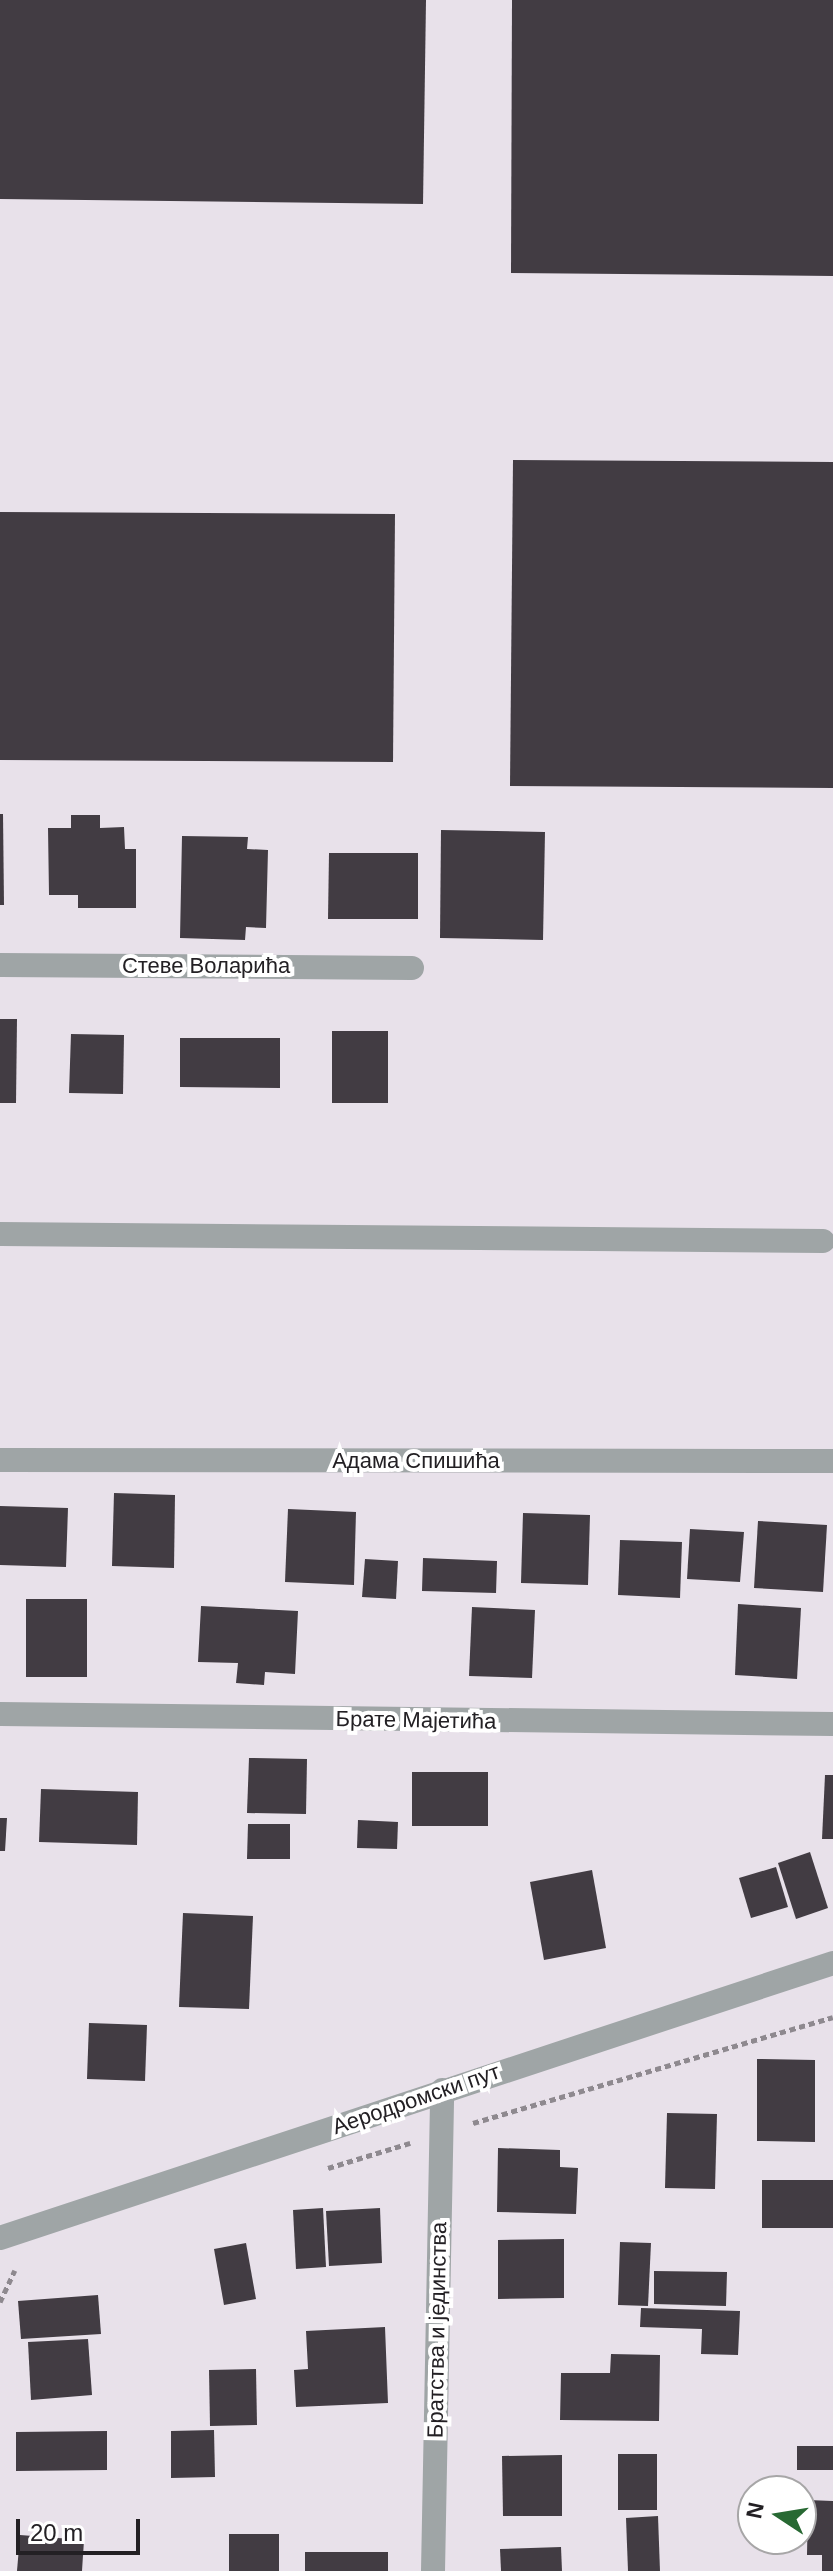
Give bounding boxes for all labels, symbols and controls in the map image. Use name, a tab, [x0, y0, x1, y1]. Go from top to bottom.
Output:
street label: Стеве Воларића	[122, 953, 290, 979]
street label: Адама Спишића	[332, 1448, 500, 1474]
street label: Брате Мајетића	[335, 1705, 497, 1735]
street label: Аеродромски пут	[329, 2058, 503, 2140]
street label: Братства и јединства	[422, 2222, 452, 2438]
north arrow	[737, 2475, 817, 2555]
text: N	[741, 2500, 769, 2521]
scale bar	[20, 2503, 144, 2553]
text: 20 m	[30, 2519, 83, 2546]

